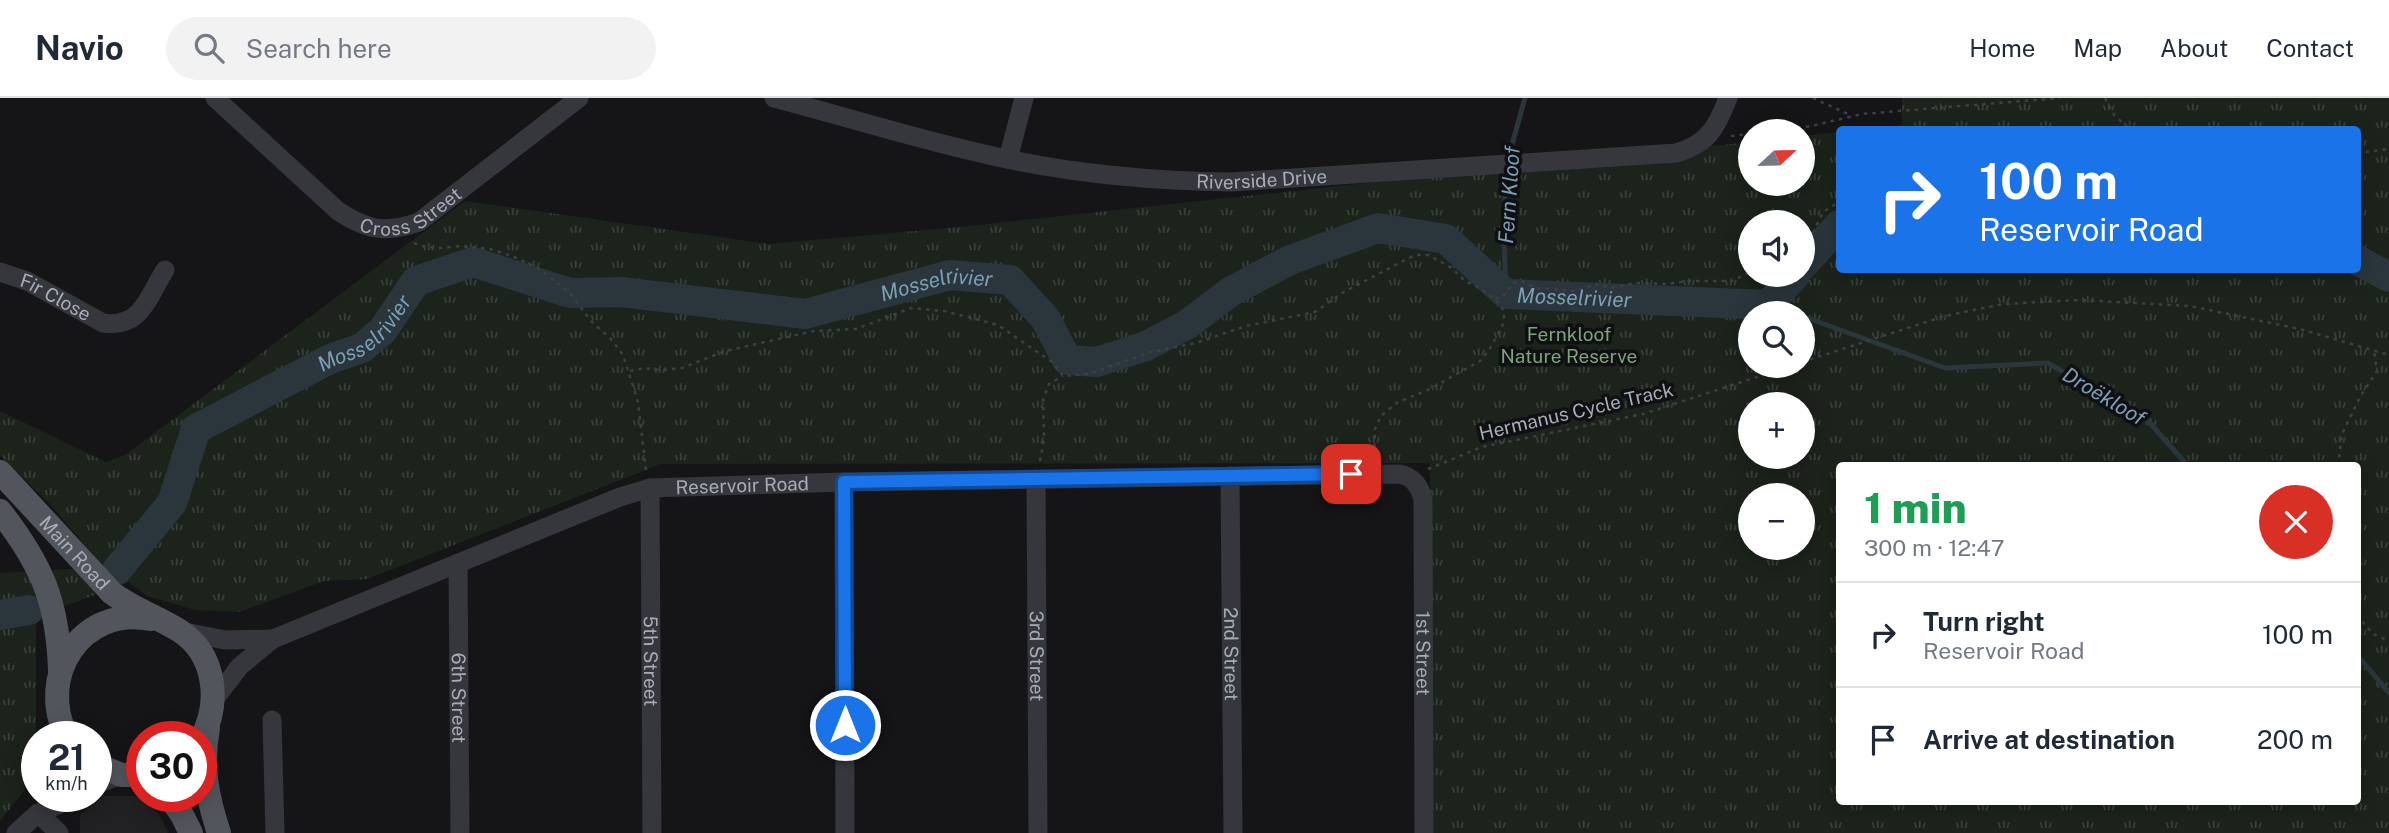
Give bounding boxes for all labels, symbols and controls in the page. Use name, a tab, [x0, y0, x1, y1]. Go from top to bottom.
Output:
search box	[166, 17, 656, 80]
text: Navio	[35, 29, 124, 67]
icon: search	[190, 29, 228, 67]
text: Search here	[246, 33, 392, 64]
text: Home	[1969, 34, 2035, 62]
text: Map	[2073, 34, 2122, 62]
text: About	[2160, 34, 2228, 62]
text: Contact	[2266, 34, 2354, 62]
north arrow	[1738, 119, 1815, 196]
map controls	[1738, 119, 1815, 560]
water label: Fern Kloof	[1493, 144, 1525, 245]
text: 100 m	[1979, 152, 2118, 210]
icon: right	[1864, 154, 1955, 245]
street label: Riverside Drive	[1196, 165, 1328, 193]
street label: Cross Street	[357, 182, 466, 240]
button: sound	[1738, 210, 1815, 287]
text: Reservoir Road	[1979, 211, 2204, 248]
water label: Mosselrivier	[877, 262, 995, 306]
street label: Fir Close	[18, 269, 95, 325]
water label: Mosselrivier	[1516, 282, 1633, 312]
water label: Mosselrivier	[313, 289, 416, 376]
button: search	[1738, 301, 1815, 378]
park label: Fernkloof Nature Reserve	[1501, 323, 1637, 367]
water label: Droëkloof	[2058, 362, 2151, 431]
street label: Hermanus Cycle Track	[1477, 378, 1676, 444]
button: +	[1738, 392, 1815, 469]
pin	[1321, 444, 1381, 504]
icon: arrive	[1332, 455, 1370, 493]
street label: Reservoir Road	[675, 472, 809, 498]
button: −	[1738, 483, 1815, 560]
text: 1 min	[1864, 483, 1967, 532]
button: close	[2259, 485, 2333, 559]
street label: Main Road	[35, 511, 114, 594]
text: 300 m · 12:47	[1864, 534, 2005, 561]
text: Turn right	[1923, 606, 2045, 637]
street label: 2nd Street	[1220, 607, 1243, 701]
street label: 3rd Street	[1026, 611, 1048, 701]
street label: 1st Street	[1412, 611, 1435, 696]
street label: 5th Street	[640, 616, 662, 706]
icon: right	[1864, 616, 1902, 654]
text: 100 m	[2262, 619, 2333, 650]
text: Reservoir Road	[1923, 637, 2084, 664]
street label: 6th Street	[448, 653, 470, 743]
position arrow	[808, 688, 882, 762]
speed limit sign: 30	[126, 721, 217, 812]
icon: arrive	[1864, 721, 1902, 759]
text: Arrive at destination	[1923, 724, 2175, 755]
text: 200 m	[2257, 724, 2333, 755]
text: 21	[48, 737, 85, 778]
text: km/h	[45, 773, 88, 794]

